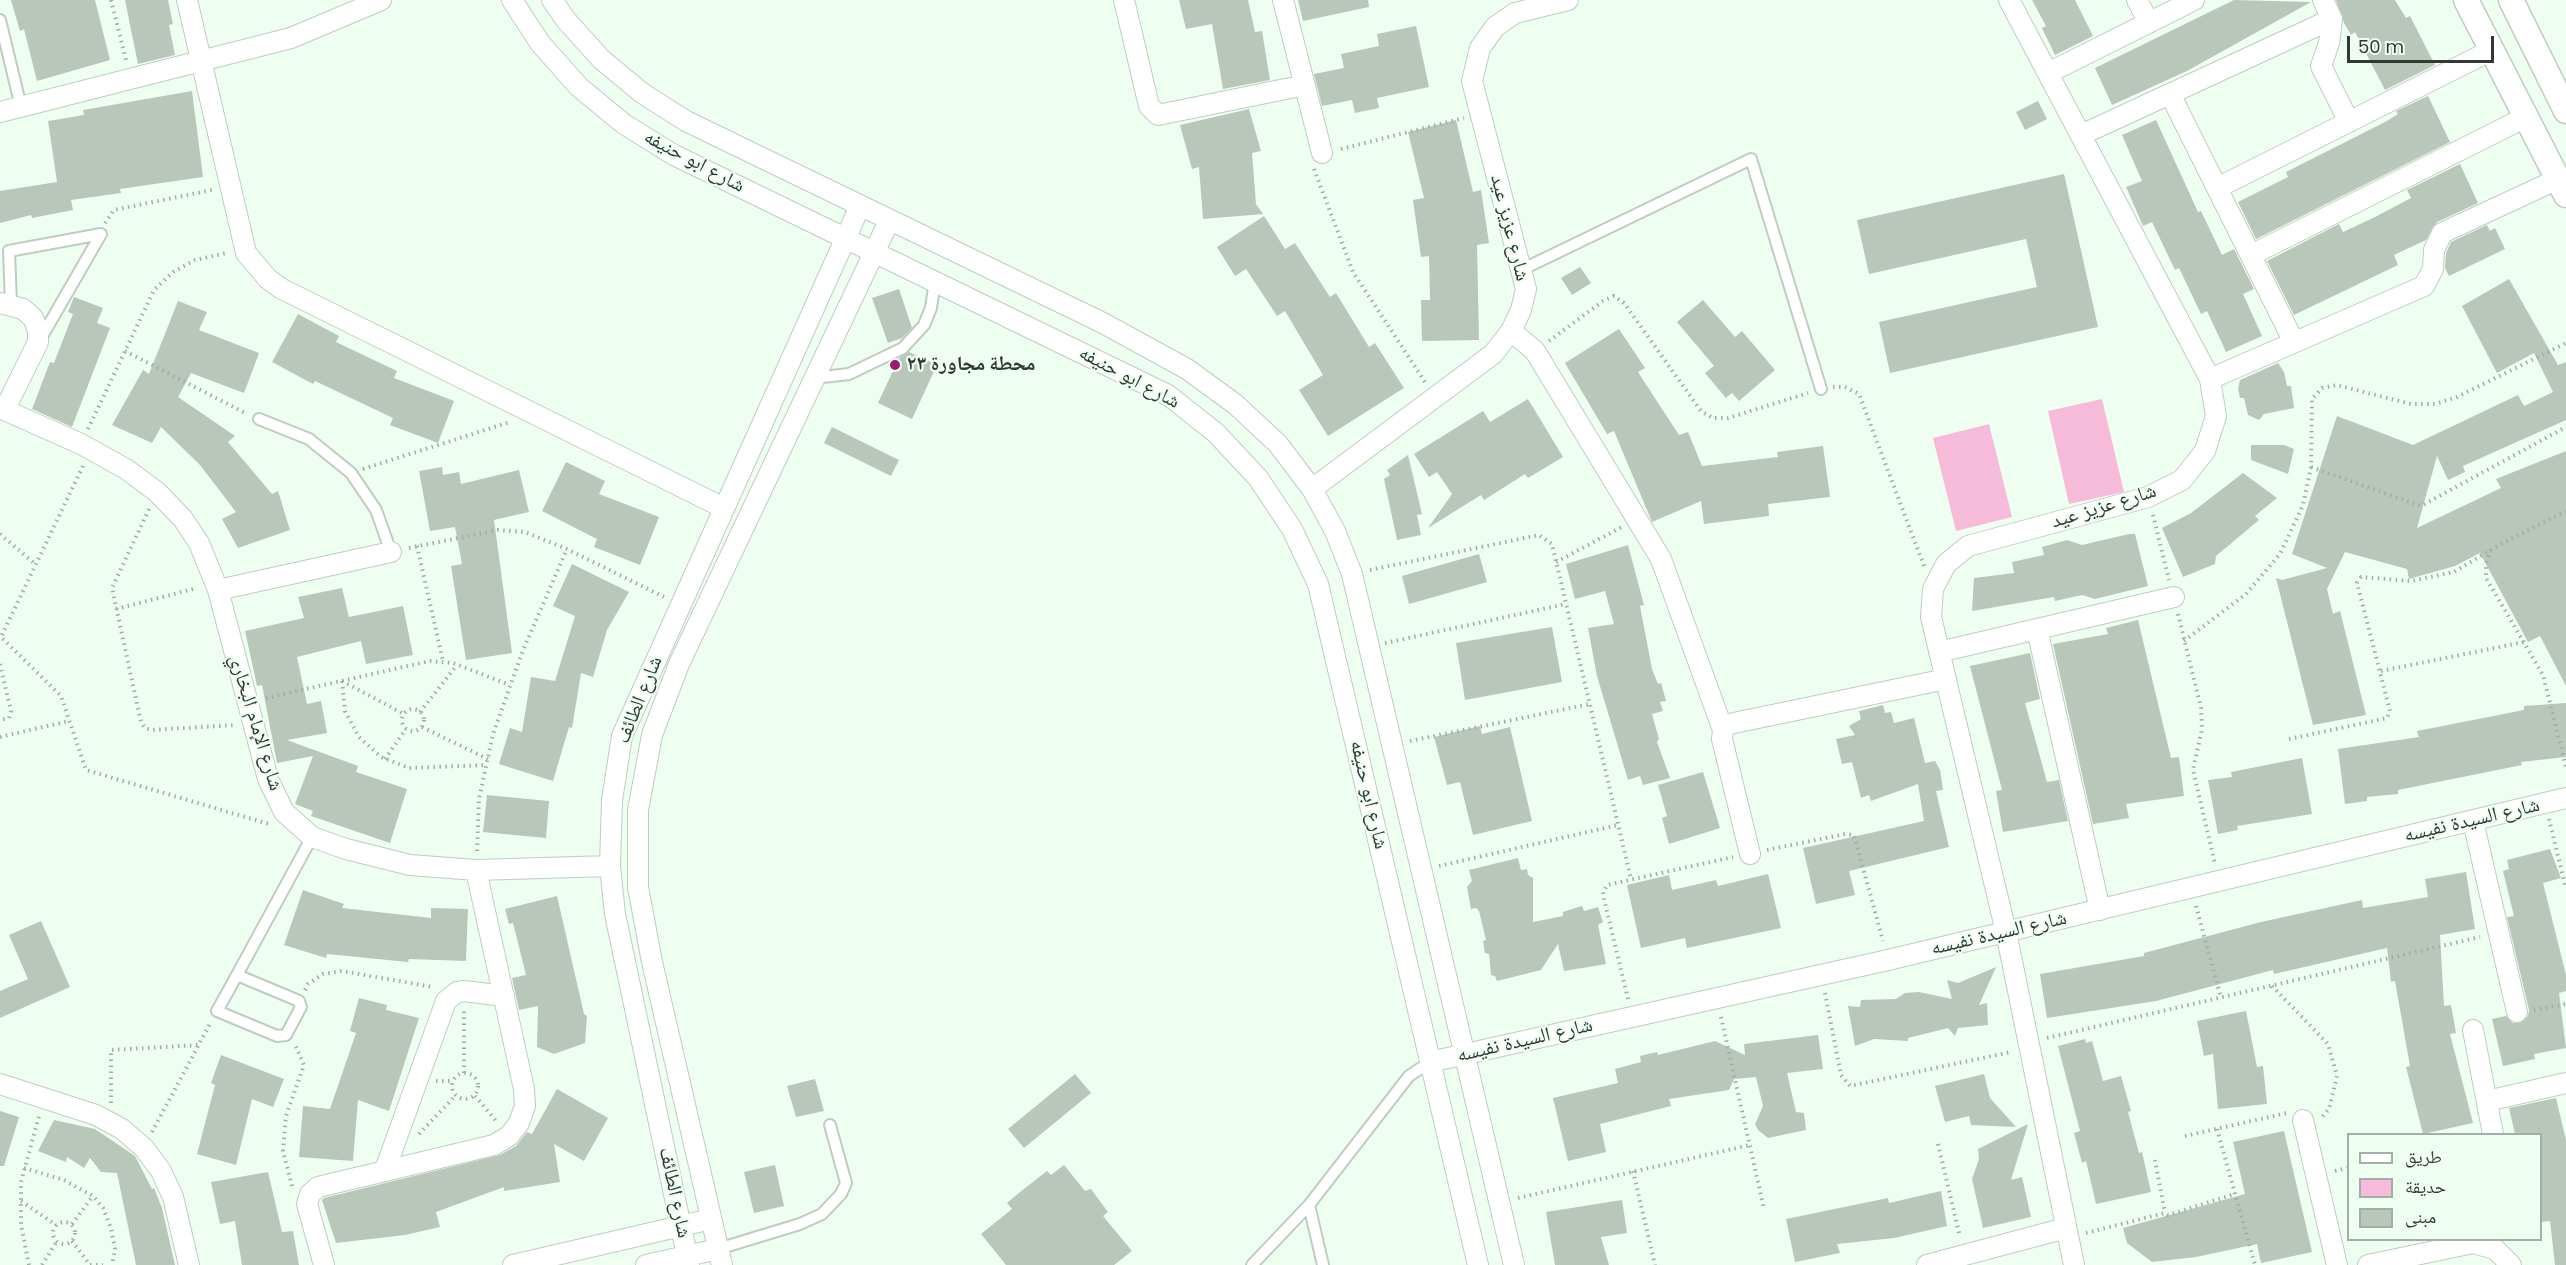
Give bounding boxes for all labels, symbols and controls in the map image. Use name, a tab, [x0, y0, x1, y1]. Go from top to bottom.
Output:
scale bar	[2350, 24, 2497, 62]
text: 50 m	[2358, 34, 2404, 59]
street label: شارع ابو حنيفه	[639, 125, 749, 199]
street label: شارع عزيز عيد	[1484, 172, 1534, 284]
street label: شارع ابو حنيفه	[1074, 341, 1184, 415]
place label: محطة مجاورة ٢٣	[907, 353, 1035, 377]
marker: محطة مجاورة ٢٣	[888, 358, 902, 372]
street label: شارع عزيز عيد	[2049, 480, 2159, 534]
street label: شارع الإمام البخاري	[223, 652, 287, 794]
street label: شارع الطائف	[612, 653, 668, 747]
street label: شارع ابو حنيفه	[1344, 738, 1392, 852]
street label: شارع السيدة نفيسه	[2402, 794, 2542, 848]
street label: شارع السيدة نفيسه	[1929, 907, 2069, 961]
street label: شارع السيدة نفيسه	[1455, 1014, 1595, 1068]
legend	[2347, 1133, 2542, 1241]
text: طريق	[2405, 1144, 2442, 1169]
street label: شارع الطائف	[653, 1146, 695, 1240]
text: حديقة	[2405, 1174, 2446, 1199]
text: مبنى	[2405, 1204, 2436, 1229]

